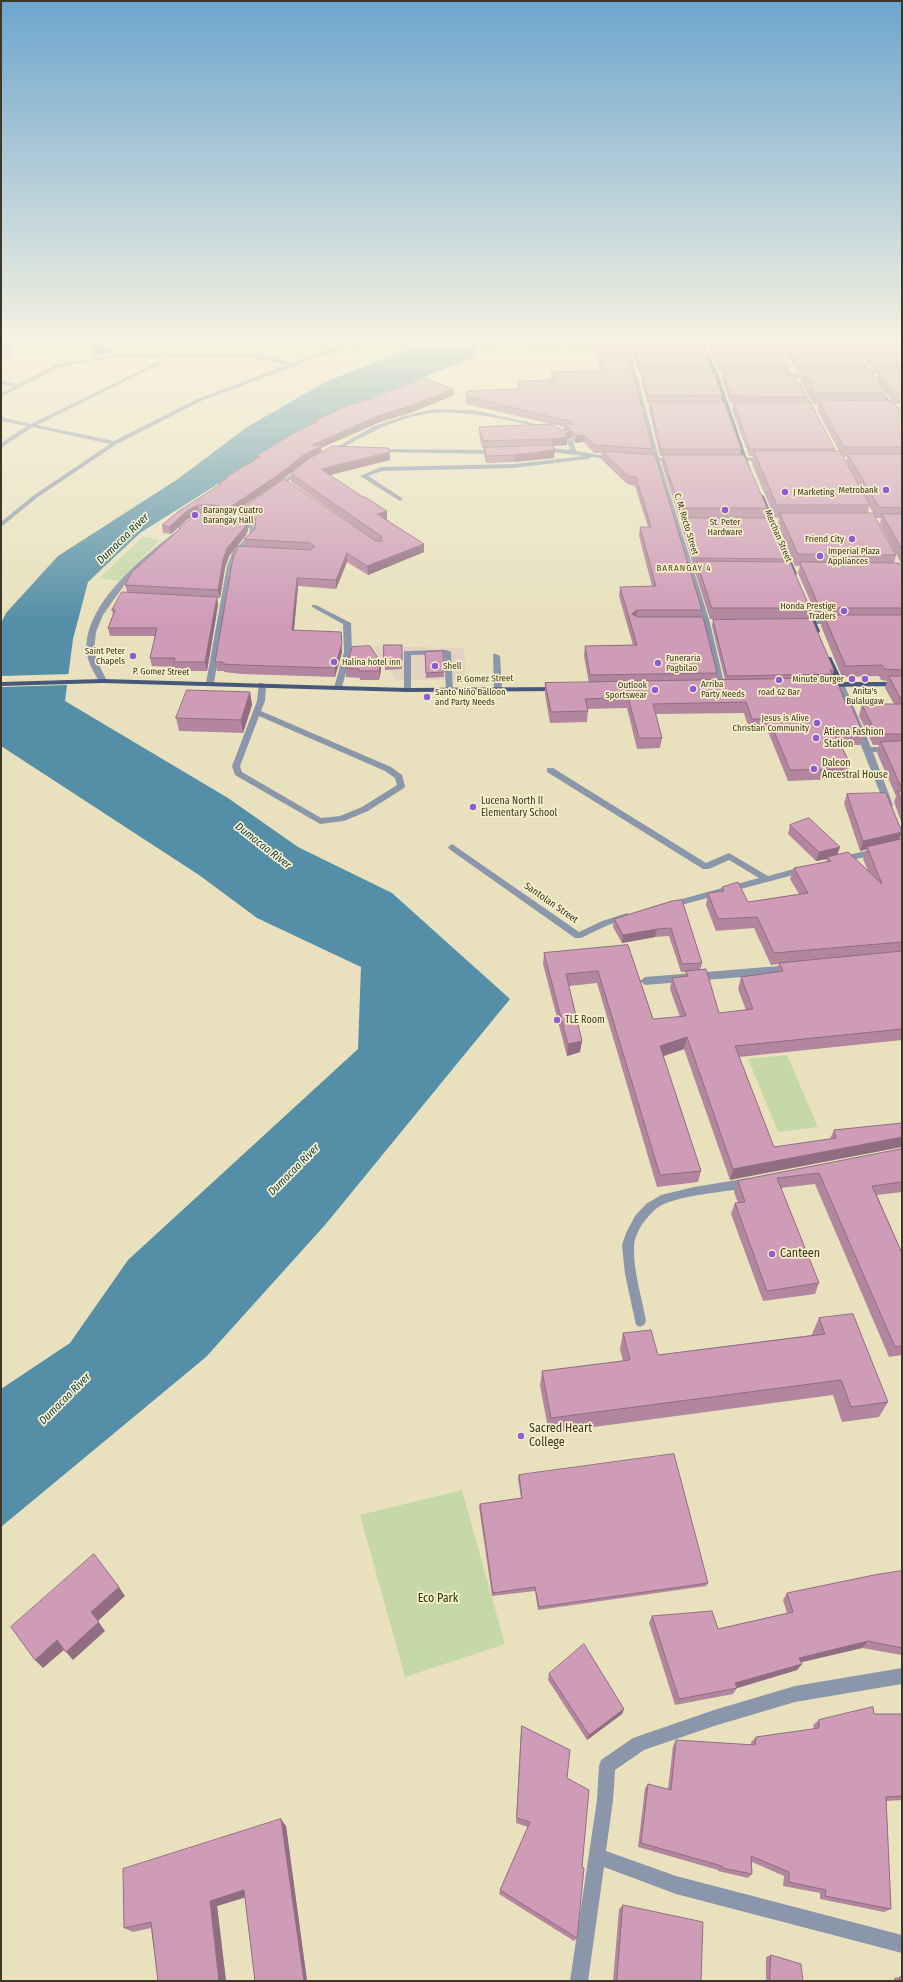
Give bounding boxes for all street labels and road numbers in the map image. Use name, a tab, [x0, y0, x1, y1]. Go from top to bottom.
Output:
street label: C. M. Recto Street	[671, 492, 701, 556]
street label: Merchan Street	[762, 508, 794, 564]
street label: P. Gomez Street	[133, 666, 189, 678]
street label: P. Gomez Street	[457, 673, 513, 685]
street label: Santolan Street	[522, 880, 580, 926]

